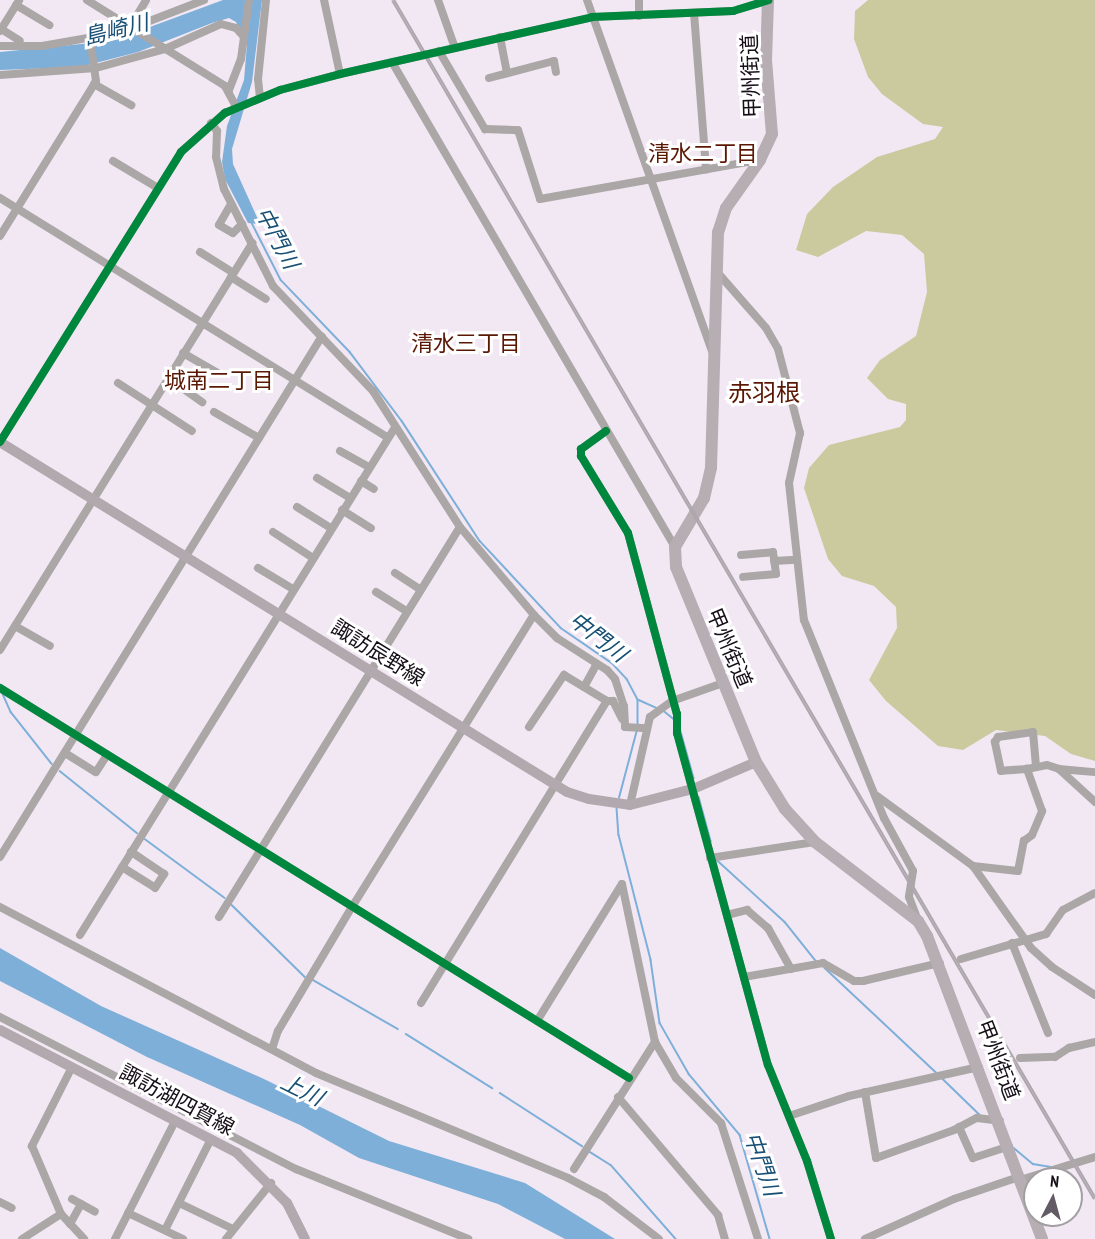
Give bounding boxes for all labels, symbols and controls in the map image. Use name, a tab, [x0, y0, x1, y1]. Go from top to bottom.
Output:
water label: 島崎川	[81, 9, 151, 51]
street label: 甲州街道	[737, 34, 765, 118]
district label: 清水二丁目	[648, 141, 758, 167]
water label: 中門川	[250, 203, 304, 273]
district label: 清水三丁目	[411, 331, 521, 357]
district label: 城南二丁目	[164, 368, 274, 394]
district label: 赤羽根	[728, 379, 800, 407]
street label: 甲州街道	[701, 604, 757, 692]
water label: 中門川	[564, 606, 632, 668]
street label: 諏訪辰野線	[327, 614, 429, 692]
street label: 甲州街道	[971, 1016, 1025, 1104]
street label: 諏訪湖四賀線	[115, 1059, 239, 1141]
water label: 上川	[276, 1068, 328, 1112]
water label: 中門川	[739, 1129, 785, 1199]
north arrow	[1023, 1167, 1083, 1227]
text: N	[1049, 1171, 1060, 1191]

